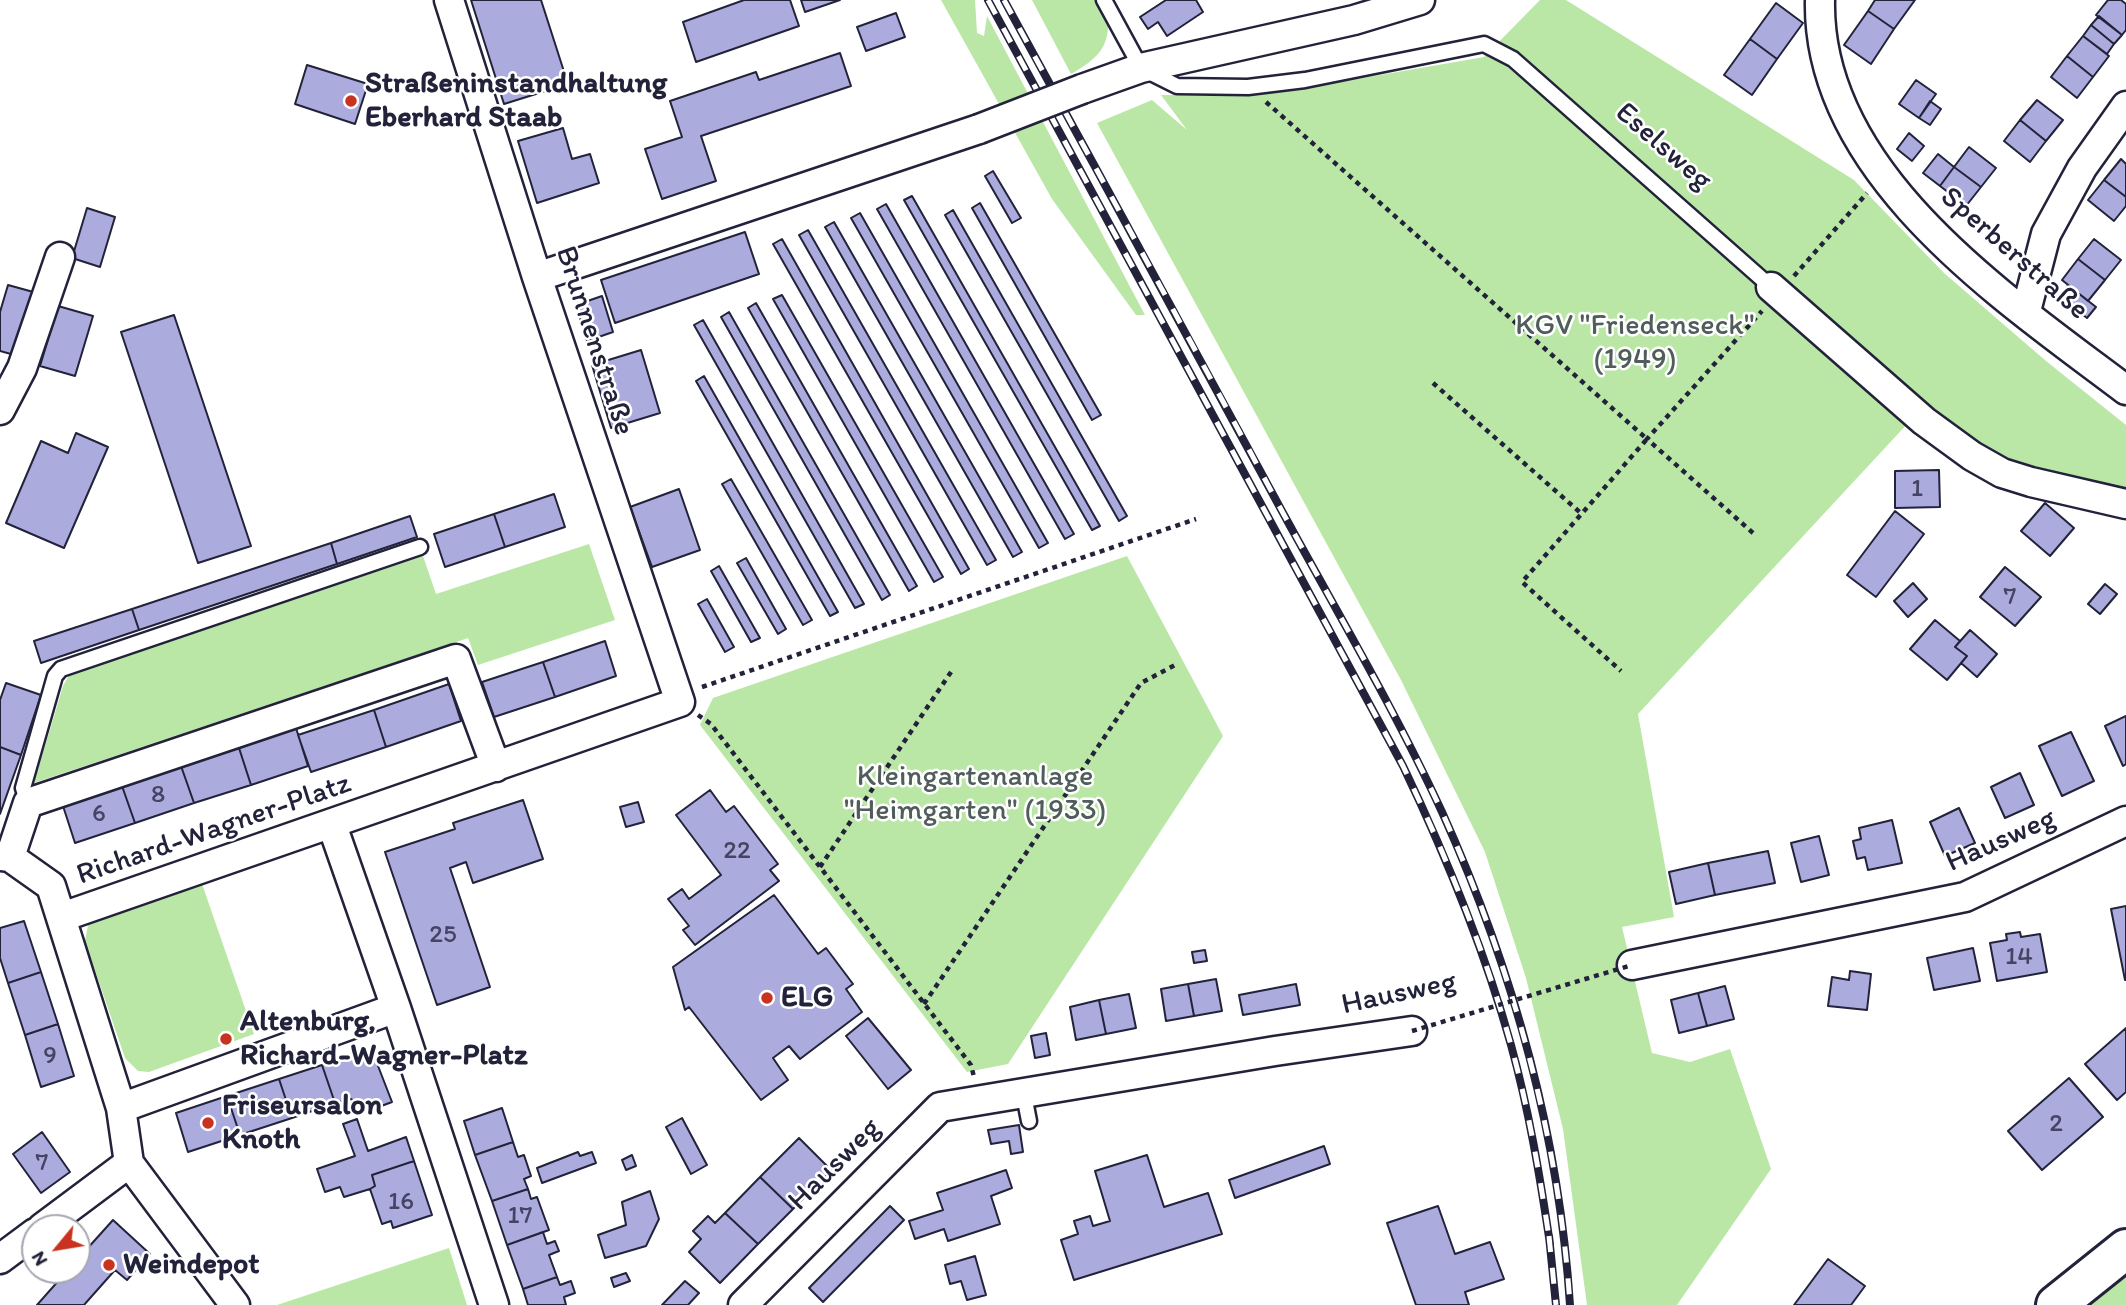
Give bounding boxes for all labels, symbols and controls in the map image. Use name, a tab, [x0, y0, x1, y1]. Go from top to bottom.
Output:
place label: Straßeninstandhaltung Eberhard Staab	[365, 66, 667, 136]
marker: Straßeninstandhaltung Eberhard Staab	[343, 93, 359, 109]
street label: Eselsweg	[1607, 95, 1719, 199]
street label: Sperberstraße	[1932, 180, 2096, 328]
street label: Brunnenstraße	[546, 242, 642, 440]
park label: KGV "Friedenseck" (1949)	[1515, 308, 1755, 378]
house number: 1	[1911, 473, 1923, 505]
house number: 7	[2004, 581, 2016, 613]
park label: Kleingartenanlage "Heimgarten" (1933)	[844, 759, 1106, 830]
street label: Richard-Wagner-Platz	[72, 766, 356, 894]
house number: 8	[151, 779, 165, 811]
house number: 6	[92, 798, 106, 830]
street label: Hausweg	[1941, 801, 2061, 881]
house number: 22	[723, 835, 751, 867]
house number: 25	[429, 919, 457, 951]
house number: 14	[2005, 941, 2033, 973]
street label: Hausweg	[1338, 964, 1460, 1024]
place label: ELG	[781, 980, 833, 1016]
marker: ELG	[759, 990, 775, 1006]
place label: Altenburg, Richard-Wagner-Platz	[240, 1004, 528, 1074]
marker: Altenburg, Richard-Wagner-Platz	[218, 1031, 234, 1047]
house number: 9	[43, 1040, 57, 1072]
place label: Friseursalon Knoth	[222, 1088, 383, 1158]
house number: 2	[2049, 1108, 2063, 1140]
street label: Hausweg	[781, 1111, 889, 1219]
marker: Friseursalon Knoth	[200, 1115, 216, 1131]
house number: 7	[36, 1147, 48, 1179]
house number: 16	[388, 1186, 414, 1218]
house number: 17	[508, 1200, 532, 1232]
north arrow	[21, 1214, 91, 1284]
text: N	[26, 1247, 52, 1270]
place label: Weindepot	[123, 1247, 259, 1283]
marker: Weindepot	[101, 1257, 117, 1273]

